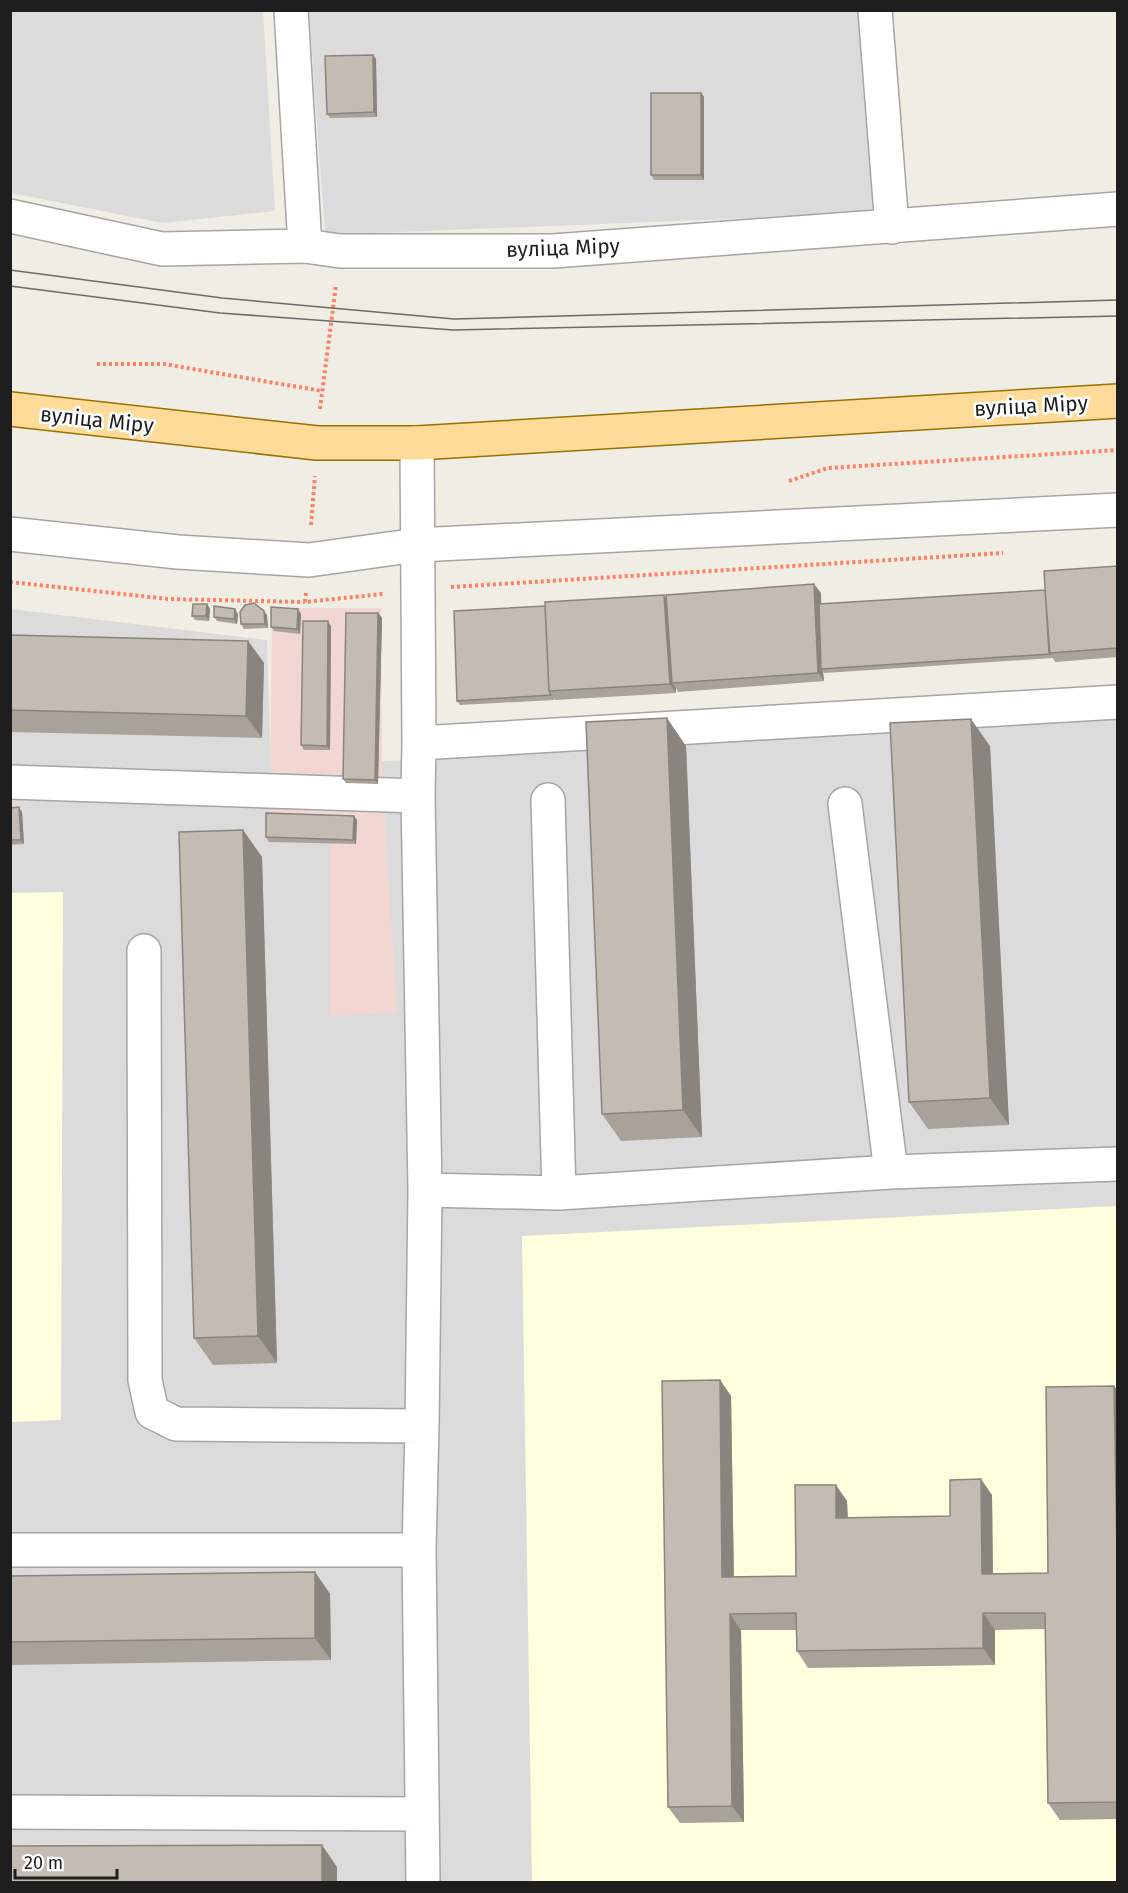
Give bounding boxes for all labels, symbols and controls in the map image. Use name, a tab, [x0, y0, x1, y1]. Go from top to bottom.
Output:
street label: вуліца Міру	[506, 233, 621, 263]
street label: вуліца Міру	[973, 390, 1089, 422]
street label: вуліца Міру	[39, 401, 156, 439]
scale bar	[15, 1842, 117, 1880]
text: 20 m	[24, 1852, 63, 1874]

